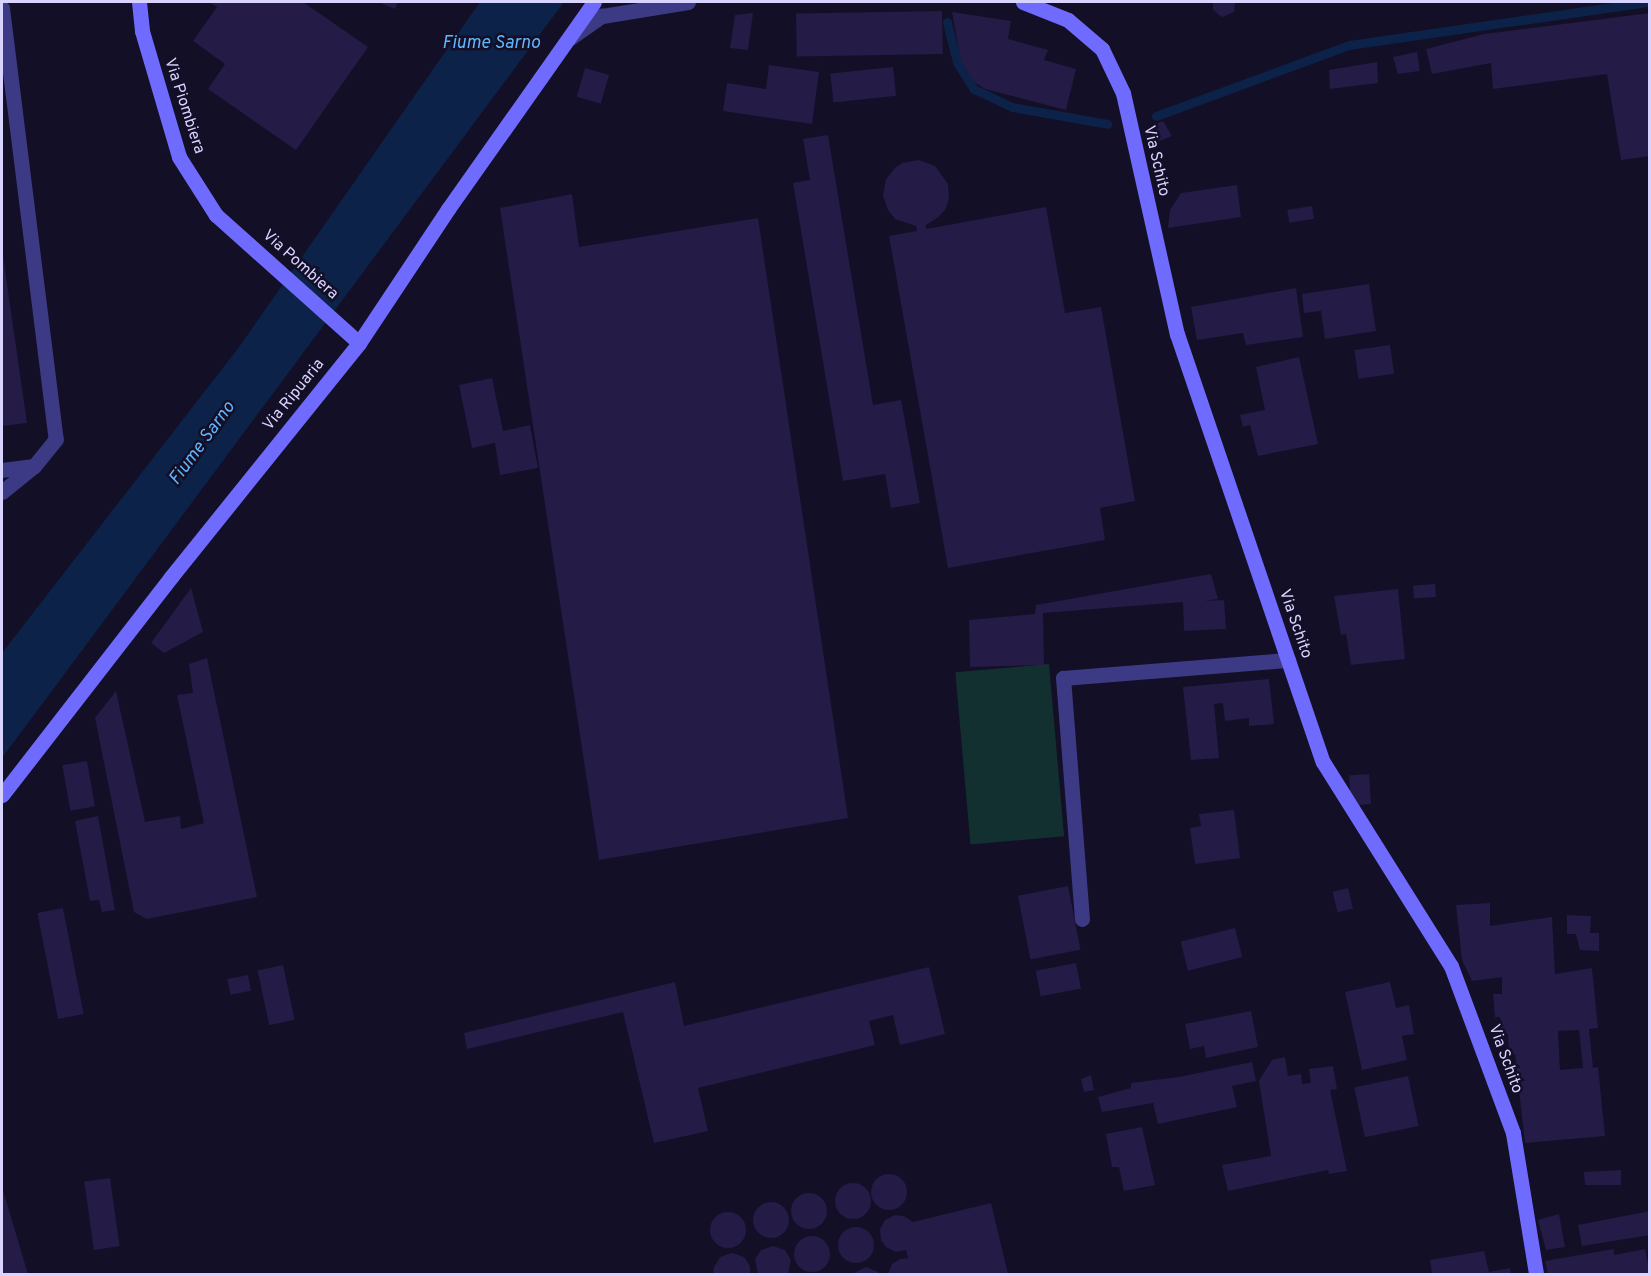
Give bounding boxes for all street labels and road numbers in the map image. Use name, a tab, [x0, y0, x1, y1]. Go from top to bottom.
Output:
street label: Via Piombiera	[160, 56, 208, 156]
street label: Via Schito	[1139, 124, 1173, 198]
street label: Via Pombiera	[258, 226, 342, 304]
street label: Via Ripuaria	[259, 355, 329, 435]
street label: Via Schito	[1274, 587, 1316, 661]
street label: Via Schito	[1484, 1022, 1526, 1096]

